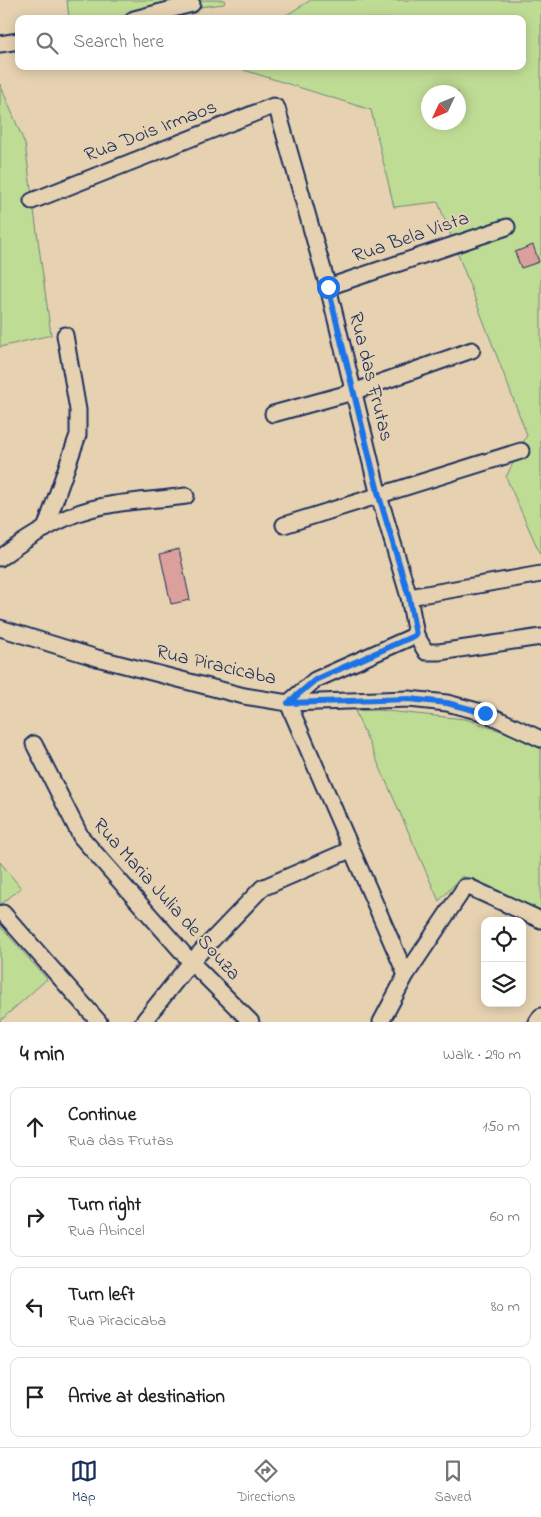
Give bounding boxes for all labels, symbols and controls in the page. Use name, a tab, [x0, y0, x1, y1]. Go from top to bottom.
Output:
search box	[15, 15, 526, 70]
icon: search	[33, 29, 61, 57]
text: Search here	[73, 29, 164, 56]
north arrow	[421, 85, 466, 130]
street label: Rua Dois Irmaos	[80, 93, 222, 171]
street label: Rua Bela Vista	[349, 205, 473, 271]
route start	[317, 276, 340, 299]
street label: Rua das Frutas	[340, 309, 400, 445]
street label: Rua Piracicaba	[153, 638, 279, 694]
route end	[474, 702, 497, 725]
street label: Rua Maria Julia de Souza	[85, 812, 247, 988]
map controls	[481, 917, 526, 1007]
button: locate	[481, 917, 526, 962]
button: layers	[481, 962, 526, 1007]
text: 4 min	[20, 1040, 64, 1070]
text: Walk · 290 m	[443, 1043, 521, 1067]
text: Continue	[68, 1102, 136, 1129]
icon: ahead	[21, 1113, 49, 1141]
text: 150 m	[482, 1115, 520, 1139]
text: Rua das Frutas	[68, 1129, 174, 1153]
text: Turn right	[68, 1192, 141, 1219]
icon: right	[21, 1203, 49, 1231]
text: 60 m	[490, 1205, 520, 1229]
text: Rua Abincel	[68, 1219, 145, 1243]
text: Turn left	[68, 1282, 135, 1309]
icon: left	[21, 1293, 49, 1321]
text: 80 m	[491, 1295, 520, 1319]
text: Rua Piracicaba	[68, 1309, 166, 1333]
icon: arrive	[21, 1383, 49, 1411]
text: Arrive at destination	[68, 1384, 225, 1411]
tab: Map	[70, 1457, 98, 1508]
tab: Directions	[237, 1457, 295, 1508]
tab: Saved	[435, 1457, 471, 1508]

